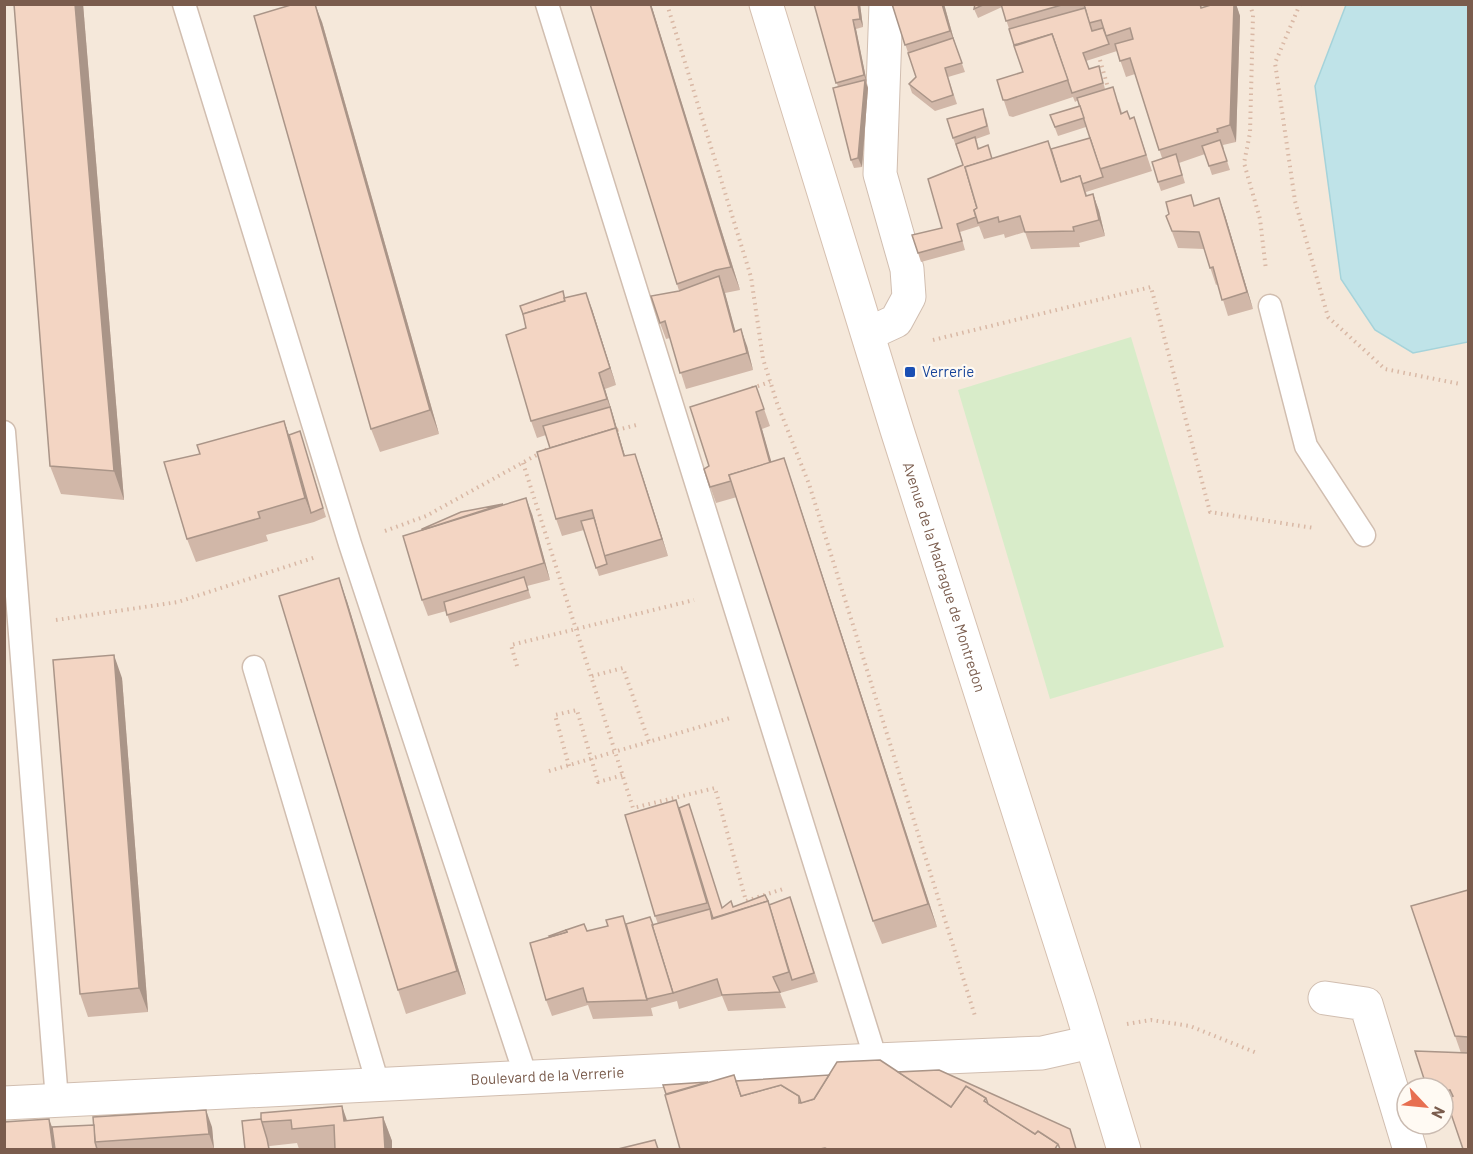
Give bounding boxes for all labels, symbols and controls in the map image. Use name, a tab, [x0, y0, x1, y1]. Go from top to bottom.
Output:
place label: Verrerie	[922, 362, 974, 380]
marker: Verrerie	[903, 365, 917, 379]
street label: Avenue de la Madrague de Montredon	[900, 459, 990, 694]
street label: Boulevard de la Verrerie	[470, 1062, 625, 1088]
north arrow	[1395, 1076, 1455, 1136]
text: N	[1428, 1104, 1450, 1122]

